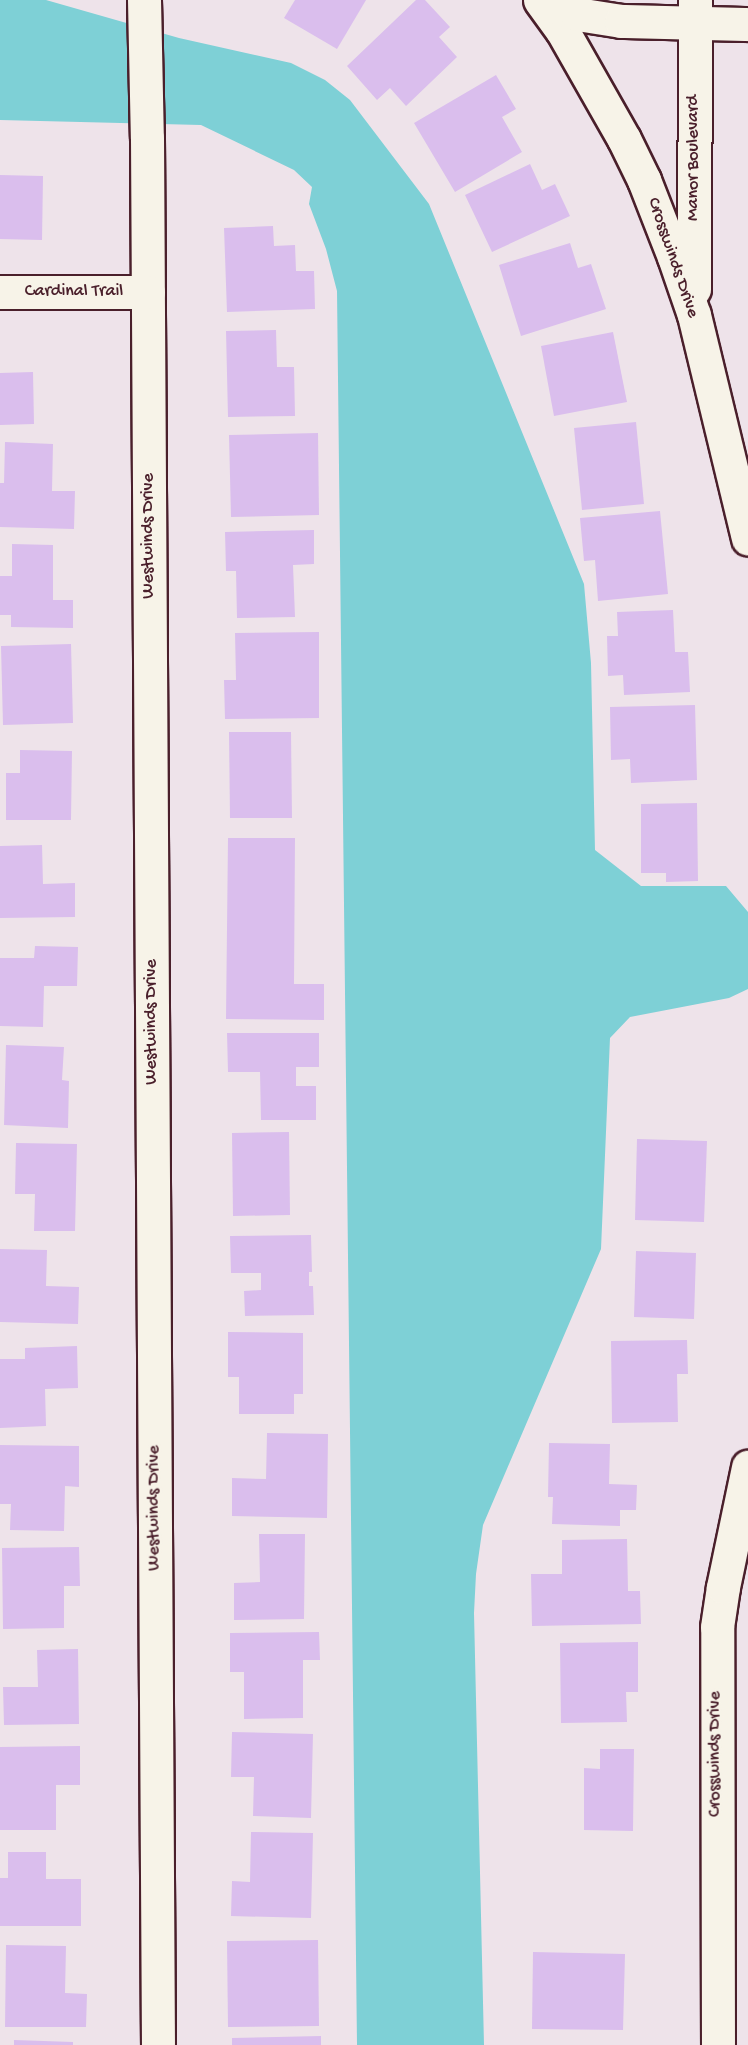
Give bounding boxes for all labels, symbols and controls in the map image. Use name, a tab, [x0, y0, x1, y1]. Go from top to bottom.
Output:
street label: Manor Boulevard	[683, 95, 705, 221]
street label: Crosswinds Drive	[641, 195, 703, 321]
street label: Cardinal Trail	[25, 281, 123, 303]
street label: Westwinds Drive	[138, 473, 160, 599]
street label: Westwinds Drive	[141, 959, 163, 1085]
street label: Westwinds Drive	[144, 1445, 166, 1571]
street label: Crosswinds Drive	[705, 1691, 727, 1817]

